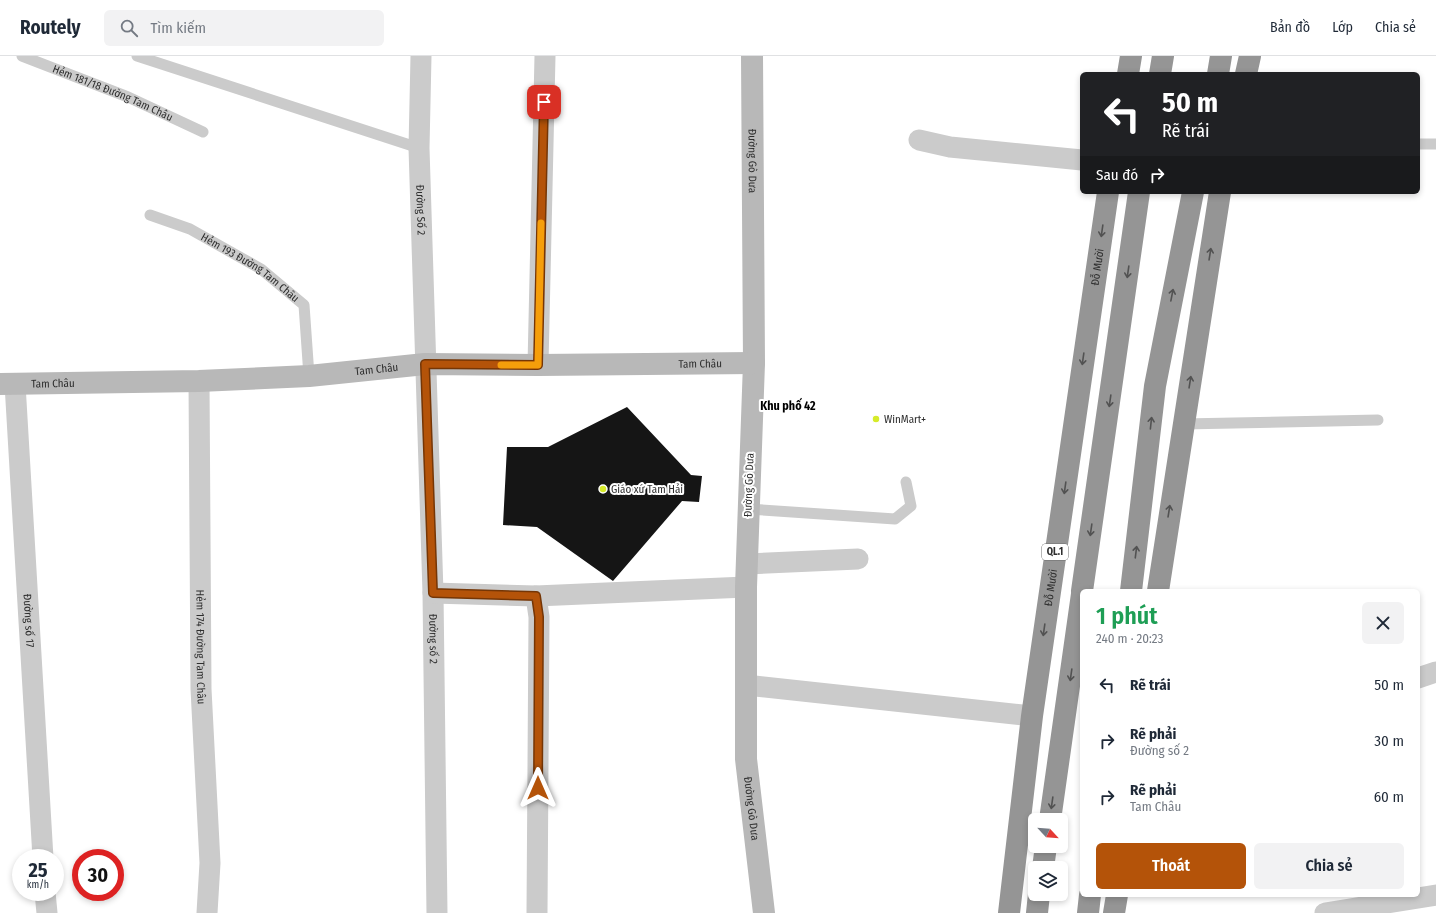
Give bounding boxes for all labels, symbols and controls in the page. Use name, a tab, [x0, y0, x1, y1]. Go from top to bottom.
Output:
search box	[104, 10, 384, 46]
text: Routely	[20, 16, 80, 39]
icon: search	[118, 17, 140, 39]
text: Tìm kiếm	[150, 19, 206, 37]
text: Bản đồ	[1270, 19, 1310, 36]
text: Lớp	[1332, 19, 1353, 36]
text: Chia sẻ	[1375, 19, 1416, 36]
street label: Hẻm 181/18 Đường Tam Châu	[51, 62, 175, 124]
pin	[527, 85, 561, 119]
text: 50 m	[1162, 86, 1218, 119]
icon: left	[1096, 88, 1148, 140]
icon: arrive	[533, 91, 555, 113]
text: Rẽ trái	[1162, 120, 1210, 142]
street label: Đường Gò Dưa	[746, 129, 759, 193]
icon: right	[1146, 164, 1168, 186]
text: Sau đó	[1096, 166, 1138, 184]
street label: Đường Số 2	[414, 184, 428, 236]
one-way arrow	[1098, 224, 1106, 237]
street label: Hẻm 193 Đường Tam Châu	[199, 230, 302, 305]
street label: Đỗ Mười	[1088, 247, 1106, 286]
one-way arrow	[1207, 248, 1215, 261]
one-way arrow	[1124, 265, 1132, 278]
one-way arrow	[1168, 289, 1176, 302]
one-way arrow	[1079, 352, 1087, 365]
street label: Tam Châu	[678, 357, 722, 370]
street label: Tam Châu	[354, 360, 399, 378]
street label: Tam Châu	[31, 376, 75, 390]
one-way arrow	[1186, 376, 1194, 389]
one-way arrow	[1106, 394, 1114, 407]
district label: Khu phố 42	[760, 397, 816, 413]
place label: WinMart+	[884, 413, 926, 426]
marker: WinMart+	[871, 414, 881, 424]
one-way arrow	[1148, 417, 1155, 430]
street label: Đường Gò Dưa	[741, 453, 757, 517]
one-way arrow	[1061, 481, 1069, 494]
place label: Giáo xứ Tam Hải	[611, 483, 683, 496]
marker: Giáo xứ Tam Hải	[598, 484, 608, 494]
one-way arrow	[1166, 505, 1174, 518]
one-way arrow	[1087, 523, 1095, 536]
road number: QL.1	[1042, 544, 1068, 560]
one-way arrow	[1132, 546, 1140, 559]
street label: Đỗ Mười	[1041, 568, 1060, 607]
street label: Hẻm 174 Đường Tam Châu	[194, 590, 208, 705]
street label: Đường số 17	[21, 593, 37, 648]
text: 1 phút	[1096, 602, 1158, 630]
button: close	[1362, 602, 1404, 644]
street label: Đường số 2	[427, 614, 440, 664]
one-way arrow	[1040, 624, 1048, 637]
text: 240 m · 20:23	[1096, 631, 1163, 646]
one-way arrow	[1067, 668, 1075, 681]
icon: left	[1096, 674, 1118, 696]
text: Rẽ trái	[1130, 676, 1171, 694]
text: 50 m	[1374, 676, 1404, 694]
text: Rẽ phải	[1130, 725, 1176, 743]
icon: right	[1096, 730, 1118, 752]
text: 30 m	[1374, 732, 1404, 750]
text: Đường số 2	[1130, 743, 1189, 758]
position arrow	[517, 767, 559, 809]
street label: Đường Gò Dưa	[742, 776, 762, 841]
text: Rẽ phải	[1130, 781, 1176, 799]
icon: right	[1096, 786, 1118, 808]
text: 60 m	[1374, 788, 1404, 806]
one-way arrow	[1048, 796, 1056, 809]
text: Tam Châu	[1130, 799, 1181, 814]
north arrow	[1028, 813, 1068, 853]
map controls	[1028, 813, 1068, 901]
button: Thoát	[1096, 843, 1246, 889]
button: Chia sẻ	[1254, 843, 1404, 889]
speed limit sign: 30	[72, 849, 124, 901]
text: 25	[28, 858, 48, 882]
button: layers	[1028, 861, 1068, 901]
text: km/h	[27, 879, 49, 891]

